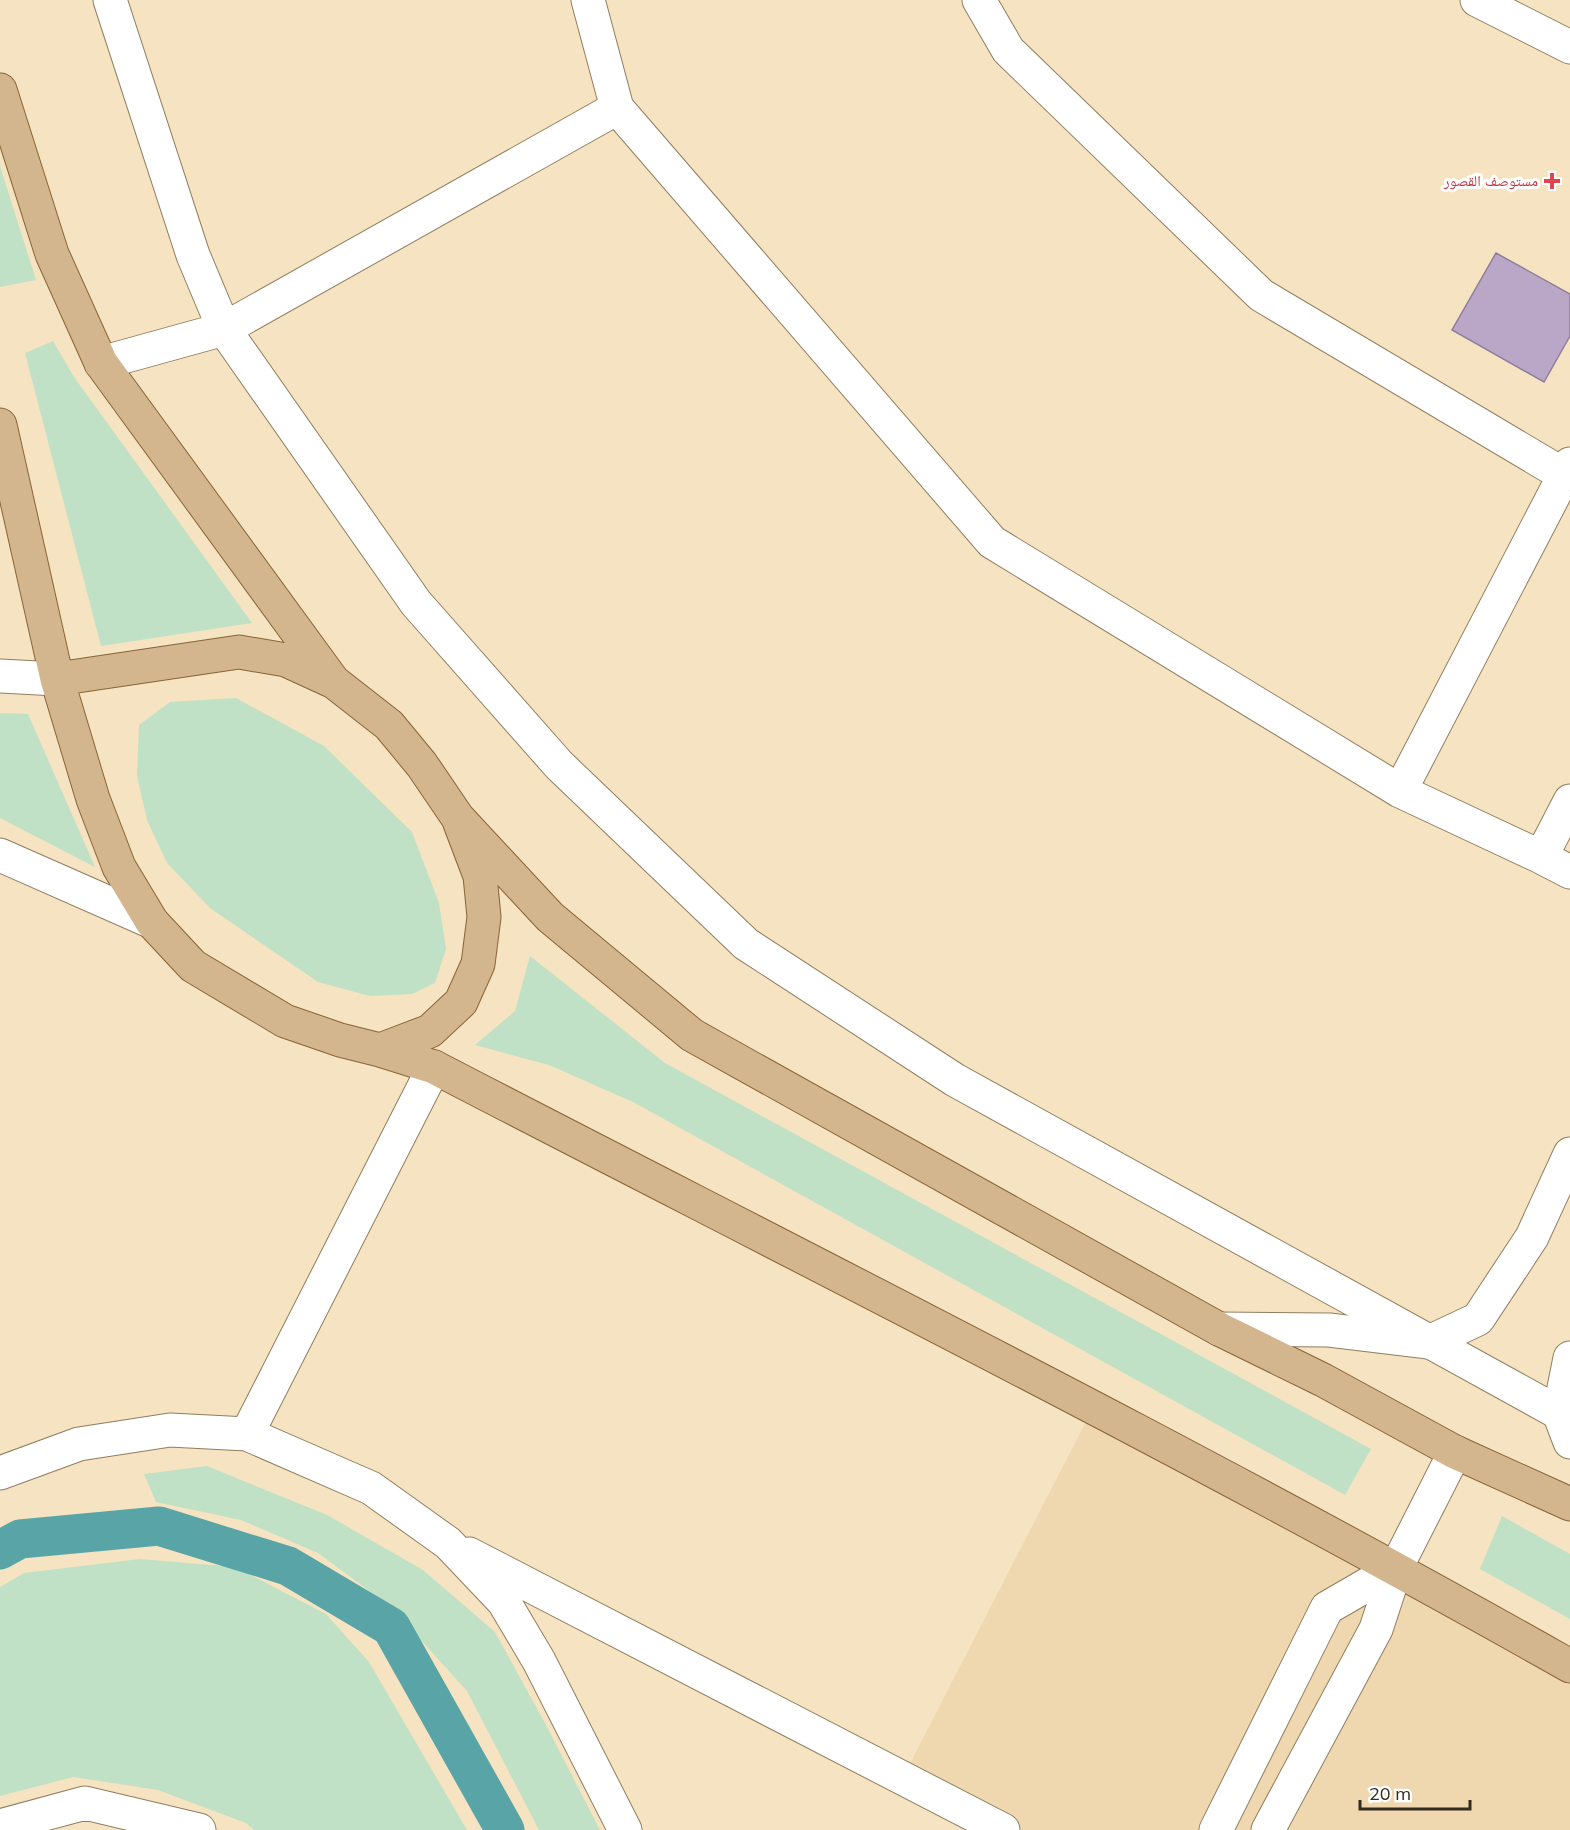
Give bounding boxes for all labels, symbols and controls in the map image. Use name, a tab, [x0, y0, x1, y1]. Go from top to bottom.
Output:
place label: مستوصف القصور	[1443, 171, 1538, 190]
marker: مستوصف القصور	[1543, 172, 1561, 190]
scale bar	[1360, 1773, 1470, 1811]
text: 20 m	[1369, 1782, 1411, 1805]

